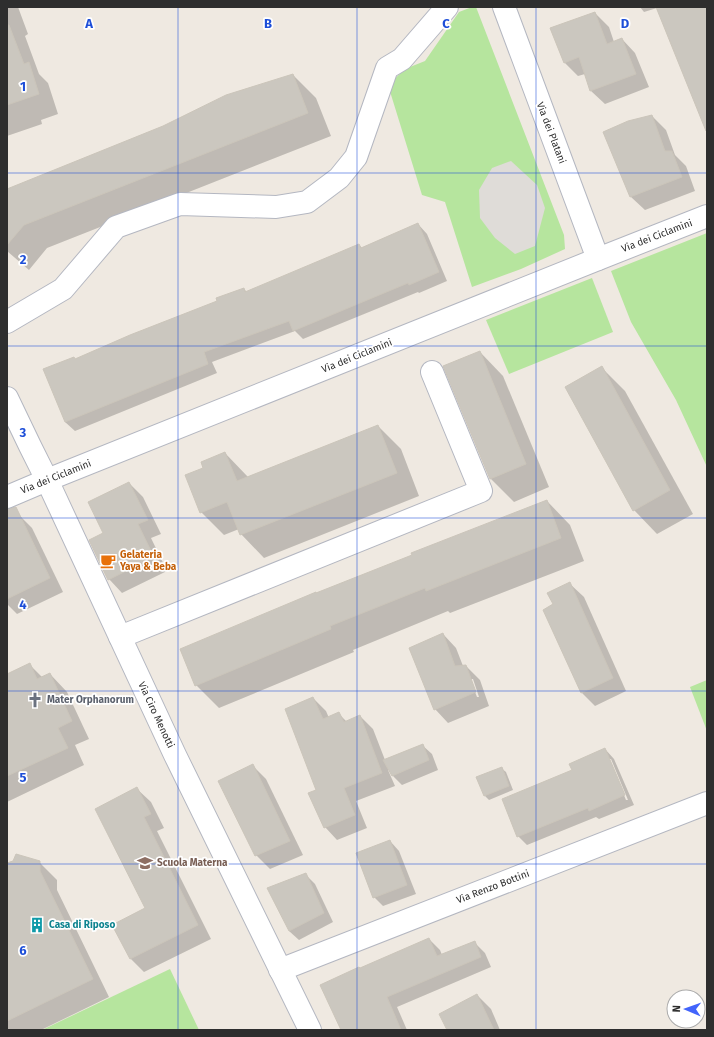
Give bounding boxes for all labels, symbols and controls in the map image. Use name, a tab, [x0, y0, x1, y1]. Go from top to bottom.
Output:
text: A	[84, 16, 93, 31]
text: B	[264, 16, 272, 31]
text: C	[442, 16, 450, 31]
text: D	[621, 16, 630, 31]
text: 1	[20, 79, 26, 94]
street label: Via dei Platani	[534, 100, 568, 166]
street label: Via dei Ciclamini	[620, 217, 694, 255]
text: 2	[20, 252, 27, 267]
street label: Via dei Ciclamini	[320, 336, 394, 376]
text: 3	[19, 425, 27, 440]
street label: Via dei Ciclamini	[19, 457, 93, 497]
place label: Gelateria Yaya & Beba	[119, 549, 177, 573]
cafe icon: Gelateria Yaya & Beba	[99, 552, 117, 570]
text: 4	[19, 597, 27, 612]
street label: Via Ciro Menotti	[135, 680, 177, 750]
church icon: Mater Orphanorum	[26, 691, 44, 709]
place label: Mater Orphanorum	[47, 694, 134, 706]
text: 5	[20, 770, 27, 785]
school or university icon: Scuola Materna	[136, 854, 154, 872]
place label: Scuola Materna	[157, 857, 228, 869]
street label: Via Renzo Bottini	[455, 868, 531, 906]
building icon: Casa di Riposo	[28, 916, 46, 934]
place label: Casa di Riposo	[49, 919, 115, 931]
text: 6	[19, 943, 27, 958]
north arrow	[666, 989, 706, 1029]
text: N	[670, 1005, 683, 1013]

